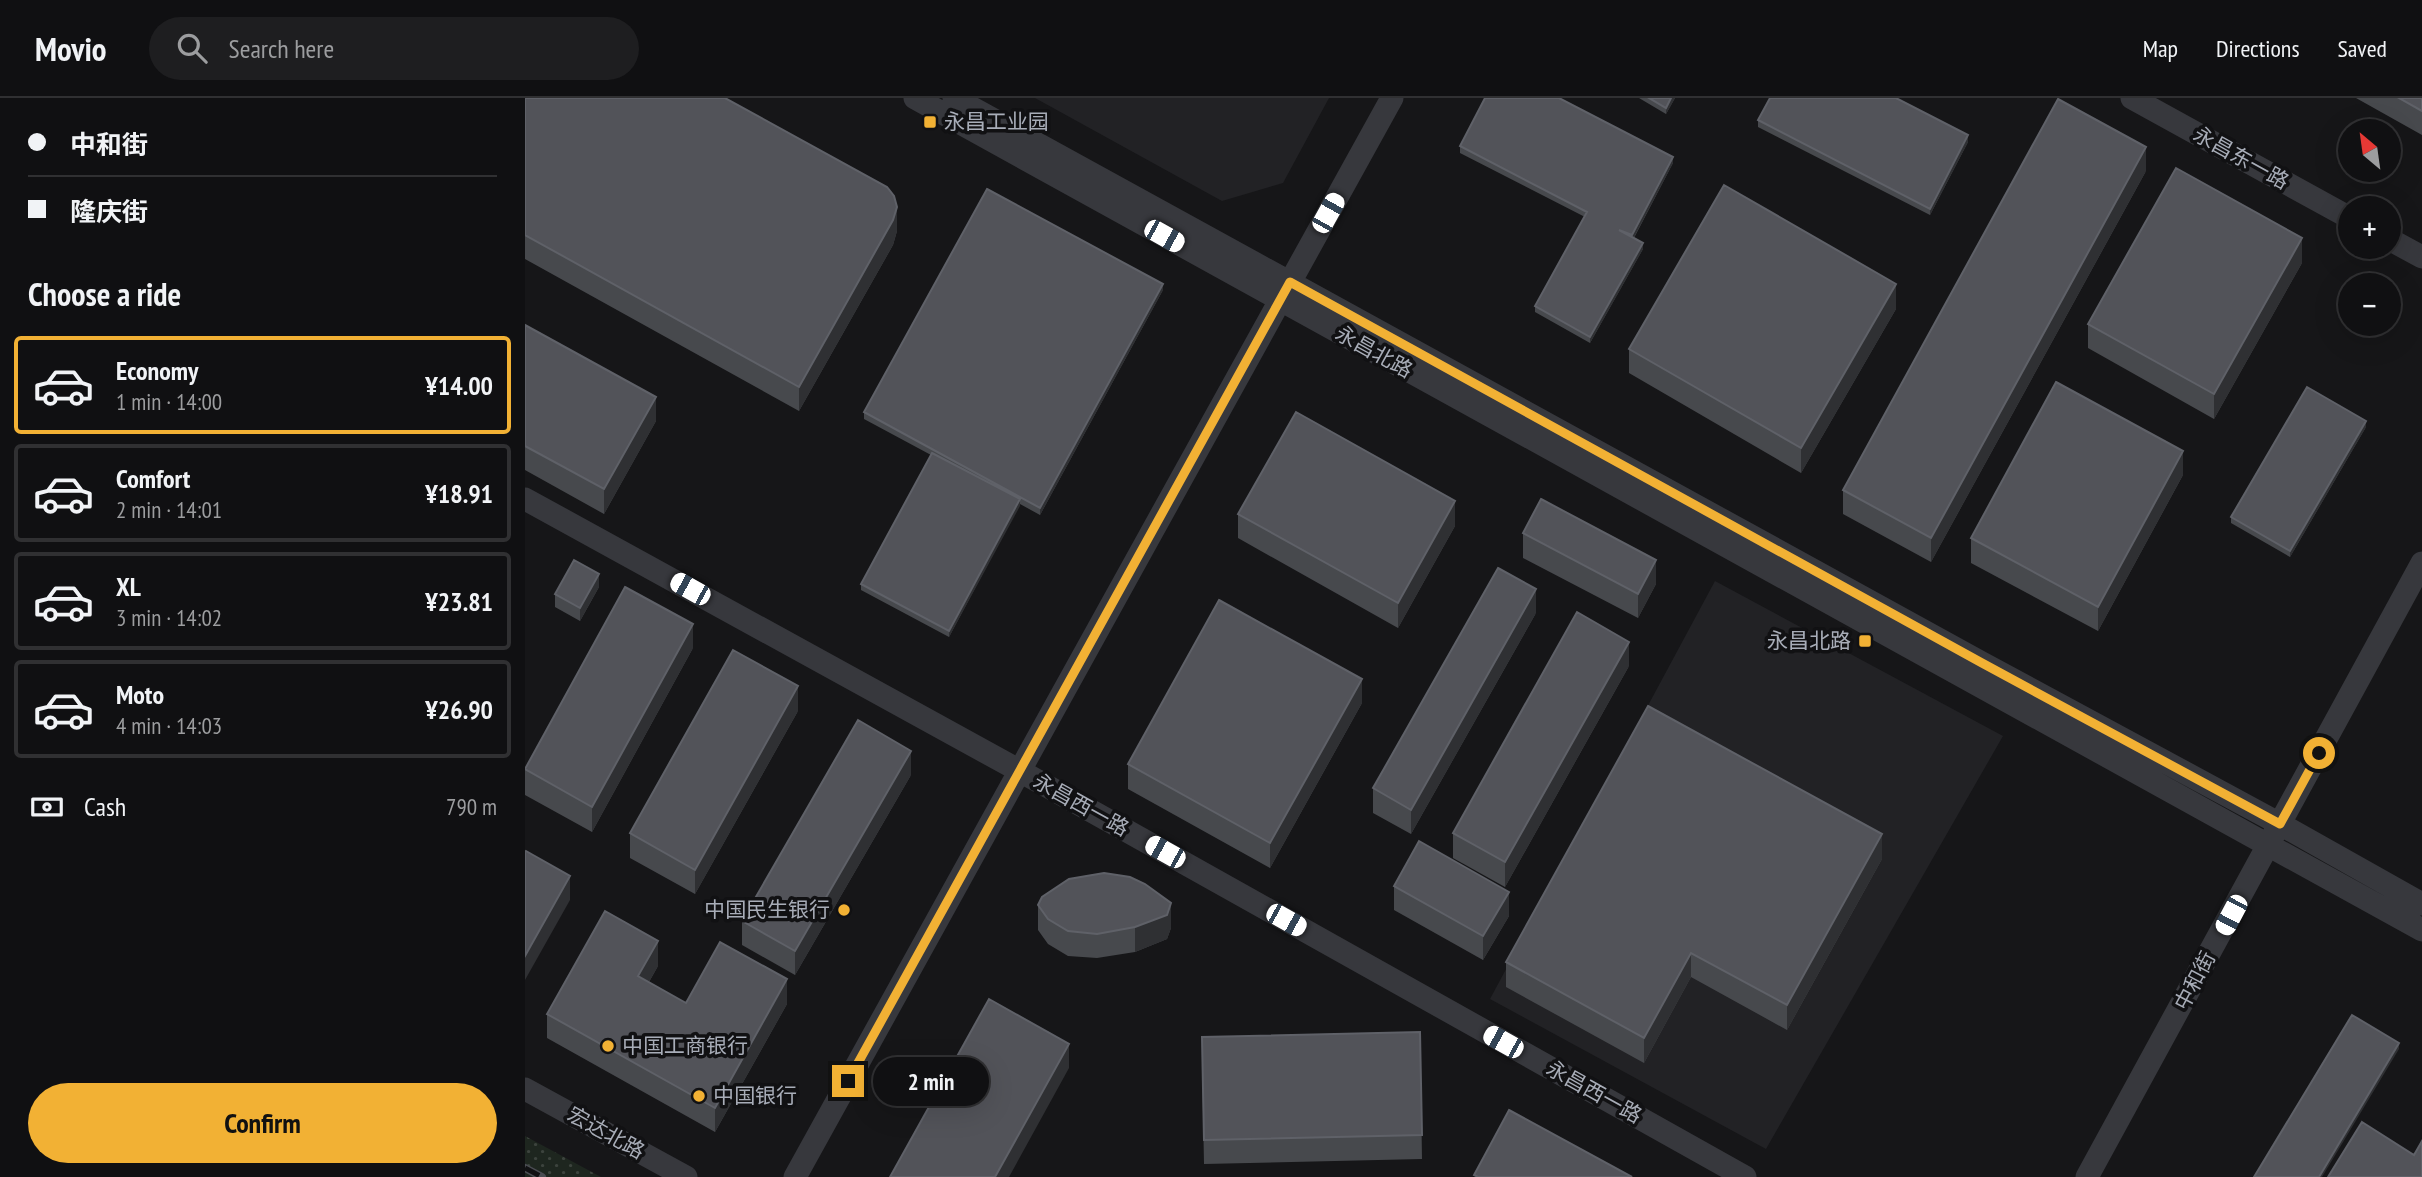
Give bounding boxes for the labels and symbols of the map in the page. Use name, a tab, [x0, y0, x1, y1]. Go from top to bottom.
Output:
place label: 永昌工业园	[944, 108, 1049, 135]
marker: 永昌工业园	[922, 114, 938, 130]
north arrow	[2338, 119, 2401, 182]
street label: 永昌东一路	[2189, 120, 2294, 195]
car	[1309, 190, 1348, 236]
car	[1141, 217, 1188, 255]
street label: 永昌北路	[1331, 319, 1418, 384]
car	[667, 570, 714, 608]
place label: 永昌北路	[1767, 627, 1851, 654]
marker: 永昌北路	[1857, 633, 1873, 649]
route start	[2303, 737, 2335, 769]
street label: 永昌西一路	[1029, 767, 1134, 842]
car	[1142, 833, 1189, 871]
car	[2212, 892, 2251, 938]
place label: 中国民生银行	[704, 896, 830, 923]
car	[1263, 901, 1310, 939]
marker: 中国民生银行	[836, 902, 852, 918]
street label: 中和街	[2168, 947, 2221, 1015]
car	[1480, 1023, 1527, 1061]
place label: 中国工商银行	[622, 1032, 748, 1059]
marker: 中国工商银行	[600, 1038, 616, 1054]
street label: 永昌西一路	[1542, 1054, 1647, 1129]
callout: 2 min	[873, 1056, 988, 1105]
route end	[832, 1065, 864, 1097]
place label: 中国银行	[713, 1082, 797, 1109]
marker: 中国银行	[691, 1088, 707, 1104]
street label: 宏达北路	[563, 1100, 650, 1165]

